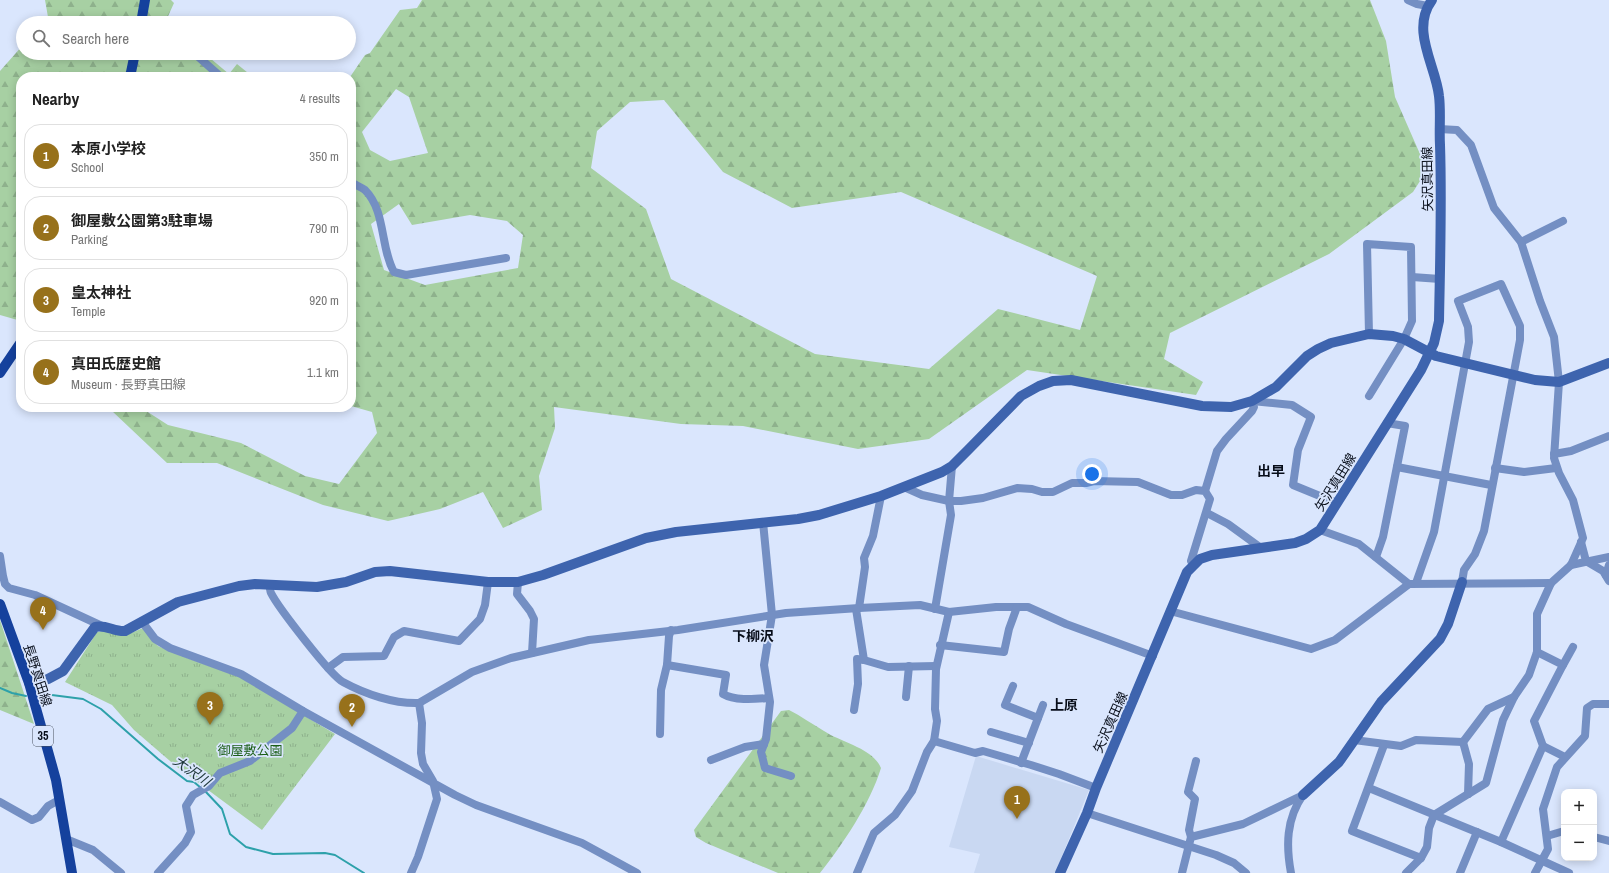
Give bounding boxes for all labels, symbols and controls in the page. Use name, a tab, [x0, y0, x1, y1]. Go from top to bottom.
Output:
search box	[16, 16, 356, 60]
icon: search	[30, 27, 52, 49]
text: Search here	[62, 28, 129, 49]
text: Nearby	[32, 87, 79, 110]
text: 4 results	[300, 90, 340, 107]
text: 本原小学校	[71, 138, 146, 159]
street label: 矢沢真田線	[1418, 146, 1437, 212]
text: 1	[43, 148, 49, 165]
text: 350 m	[309, 148, 339, 165]
text: School	[71, 159, 104, 176]
text: 御屋敷公園第3駐車場	[71, 210, 213, 231]
text: 2	[43, 220, 49, 237]
text: 790 m	[309, 220, 339, 237]
text: Parking	[71, 231, 108, 248]
text: 皇太神社	[71, 282, 131, 303]
text: 3	[43, 292, 49, 309]
text: 920 m	[309, 292, 339, 309]
text: Temple	[71, 303, 105, 320]
text: 真田氏歴史館	[71, 353, 161, 374]
text: 4	[43, 364, 49, 381]
text: 1.1 km	[307, 364, 339, 381]
text: Museum · 長野真田線	[71, 376, 186, 393]
street label: 矢沢真田線	[1311, 450, 1360, 514]
district label: 出早	[1257, 462, 1285, 480]
your location	[1082, 464, 1102, 484]
pin: 4	[30, 597, 56, 630]
district label: 下柳沢	[732, 627, 774, 645]
street label: 長野真田線	[19, 642, 56, 709]
street label: 矢沢真田線	[1089, 689, 1131, 755]
pin: 3	[197, 692, 223, 725]
pin: 2	[339, 694, 365, 727]
district label: 上原	[1050, 696, 1078, 714]
road number: 35	[33, 726, 53, 746]
park label: 御屋敷公園	[217, 742, 283, 759]
water label: 大沢川	[170, 752, 216, 792]
pin: 1	[1004, 786, 1030, 819]
map controls	[1561, 789, 1597, 861]
button: +	[1561, 789, 1597, 825]
button: −	[1561, 825, 1597, 861]

